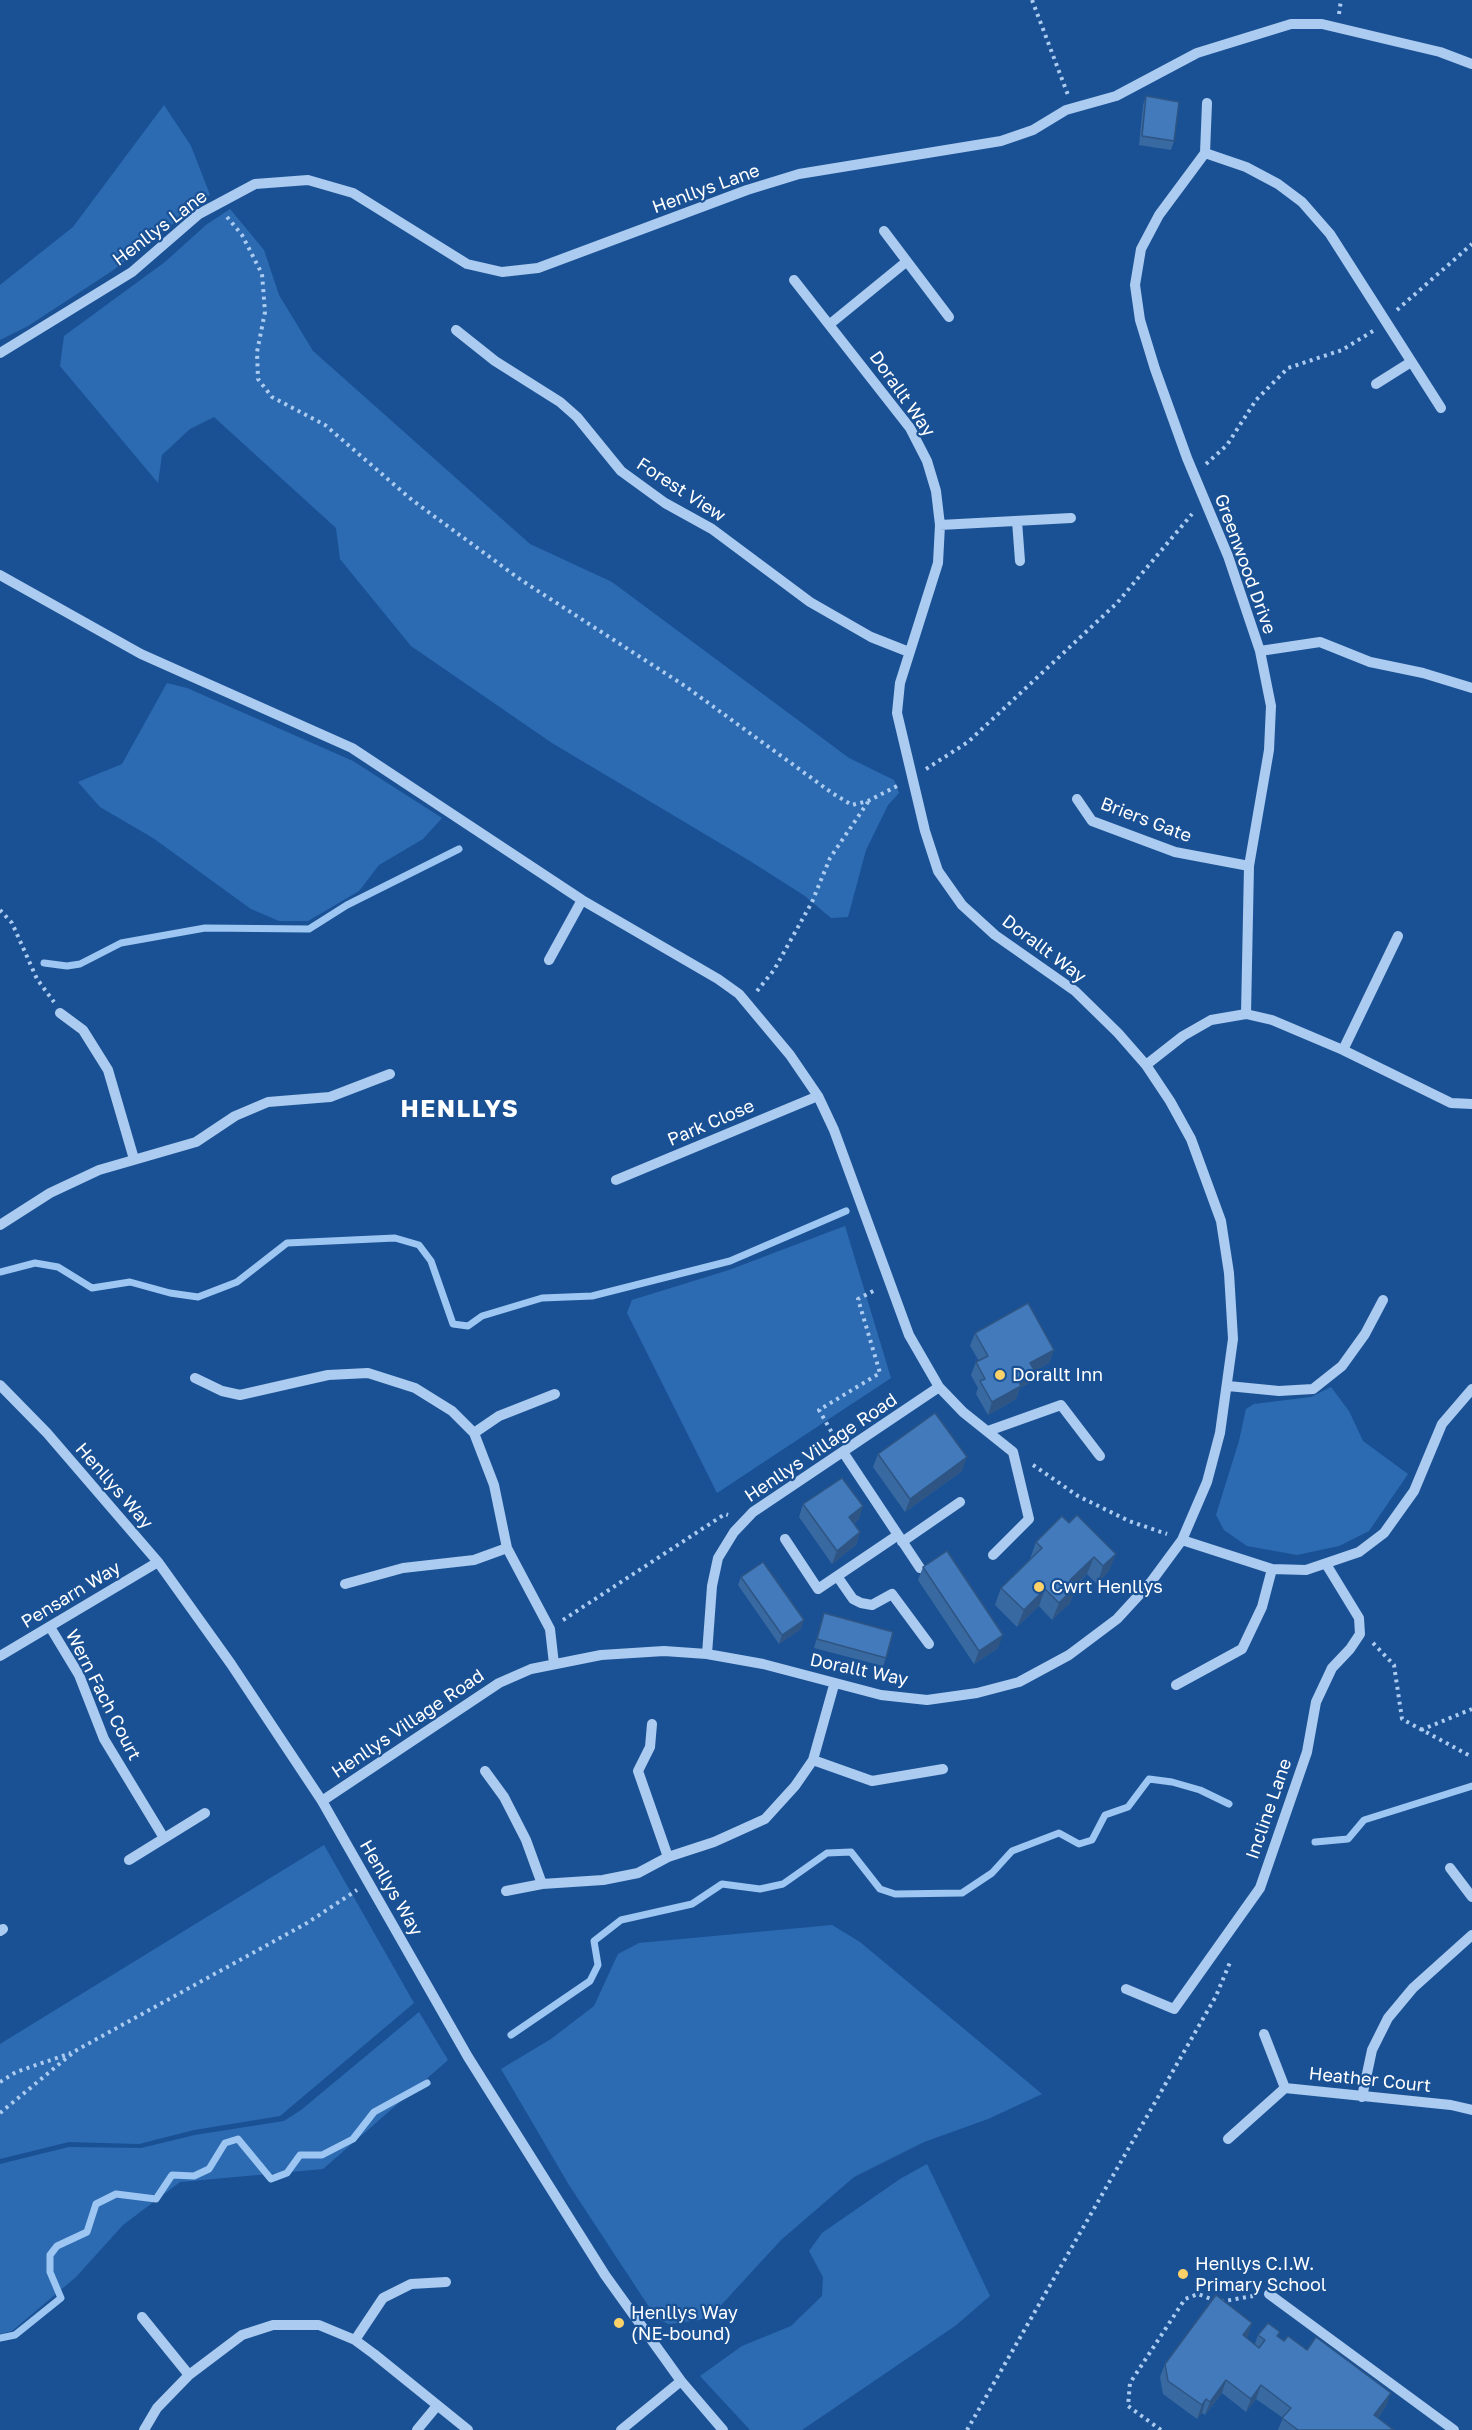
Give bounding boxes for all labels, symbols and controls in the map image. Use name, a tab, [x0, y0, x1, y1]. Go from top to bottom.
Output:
street label: Henllys Lane	[649, 160, 763, 218]
street label: Henllys Lane	[109, 185, 211, 271]
street label: Dorallt Way	[865, 347, 939, 441]
street label: Forest View	[633, 453, 729, 527]
street label: Greenwood Drive	[1210, 491, 1280, 637]
street label: Briers Gate	[1097, 793, 1195, 847]
street label: Dorallt Way	[998, 910, 1090, 988]
district label: HENLLYS	[401, 1095, 519, 1123]
street label: Park Close	[664, 1095, 758, 1151]
place label: Dorallt Inn	[1012, 1364, 1103, 1386]
marker: Dorallt Inn	[993, 1368, 1007, 1382]
street label: Henllys Village Road	[741, 1389, 901, 1507]
street label: Henllys Way	[71, 1439, 157, 1533]
street label: Pensarn Way	[17, 1557, 125, 1633]
place label: Cwrt Henllys	[1051, 1576, 1163, 1598]
marker: Cwrt Henllys	[1032, 1580, 1046, 1594]
street label: Wern Fach Court	[61, 1626, 145, 1764]
street label: Dorallt Way	[808, 1649, 910, 1691]
street label: Henllys Village Road	[328, 1665, 488, 1783]
street label: Incline Lane	[1242, 1756, 1296, 1862]
street label: Henllys Way	[355, 1836, 427, 1940]
street label: Heather Court	[1308, 2063, 1432, 2097]
place label: Henllys C.I.W. Primary School	[1195, 2253, 1327, 2296]
marker: Henllys C.I.W. Primary School	[1176, 2267, 1190, 2281]
place label: Henllys Way (NE-bound)	[631, 2302, 738, 2344]
marker: Henllys Way (NE-bound)	[612, 2316, 626, 2330]

